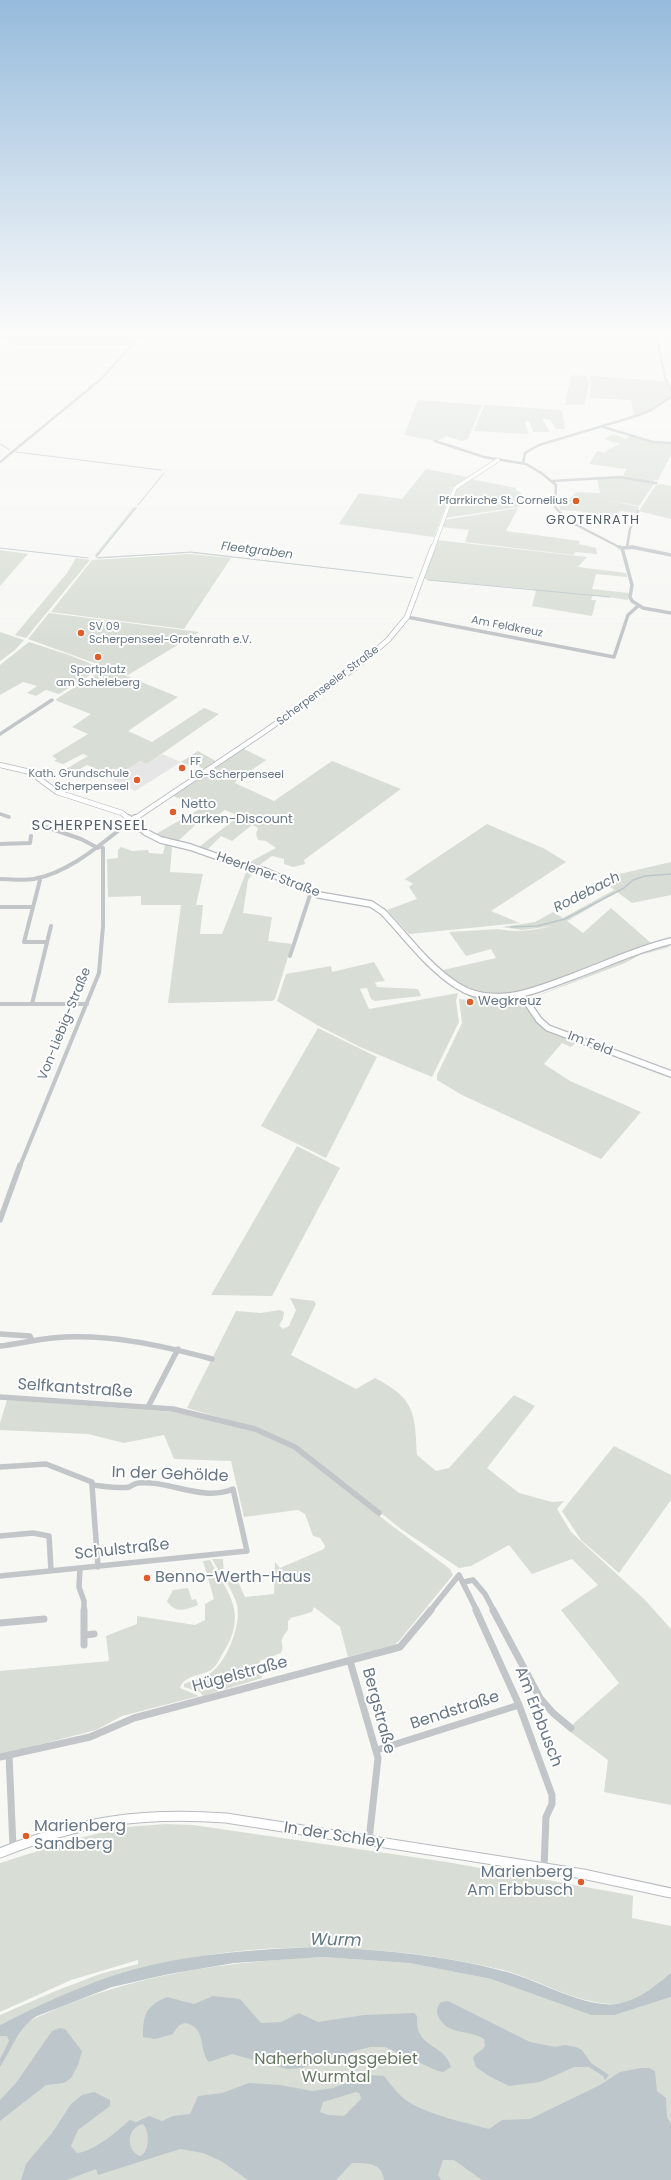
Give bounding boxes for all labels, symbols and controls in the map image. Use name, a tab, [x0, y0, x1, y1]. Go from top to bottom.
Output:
place label: Pfarrkirche St. Cornelius	[439, 494, 568, 508]
marker: Pfarrkirche St. Cornelius	[571, 496, 581, 506]
district label: GROTENRATH	[546, 513, 640, 529]
water label: Fleetgraben	[220, 539, 294, 563]
street label: Am Feldkreuz	[470, 614, 544, 640]
place label: SV 09 Scherpenseel-Grotenrath e.V.	[89, 620, 252, 646]
marker: SV 09 Scherpenseel-Grotenrath e.V.	[76, 628, 86, 638]
street label: Scherpenseeler Straße	[274, 643, 382, 729]
marker: Sportplatz am Scheleberg	[93, 652, 103, 662]
place label: Sportplatz am Scheleberg	[56, 663, 140, 689]
place label: FF LG-Scherpenseel	[190, 755, 284, 781]
marker: FF LG-Scherpenseel	[177, 763, 187, 773]
place label: Kath. Grundschule Scherpenseel	[28, 767, 129, 793]
marker: Kath. Grundschule Scherpenseel	[132, 775, 142, 785]
place label: Netto Marken-Discount	[181, 797, 293, 828]
marker: Netto Marken-Discount	[168, 807, 178, 817]
district label: SCHERPENSEEL	[31, 817, 149, 835]
street label: Heerlener Straße	[214, 849, 322, 901]
water label: Rodebach	[551, 869, 623, 917]
street label: Von-Liebig-Straße	[35, 965, 95, 1083]
place label: Wegkreuz	[478, 994, 541, 1010]
marker: Wegkreuz	[465, 997, 475, 1007]
street label: Im Feld	[565, 1028, 615, 1060]
street label: Selfkantstraße	[17, 1375, 133, 1403]
street label: In der Gehölde	[111, 1463, 229, 1487]
street label: Schulstraße	[74, 1535, 170, 1565]
place label: Benno-Werth-Haus	[155, 1568, 311, 1588]
marker: Benno-Werth-Haus	[142, 1573, 152, 1583]
street label: Hügelstraße	[190, 1653, 290, 1697]
street label: Am Erbbusch	[510, 1664, 566, 1770]
street label: Bergstraße	[357, 1666, 399, 1756]
street label: Bendstraße	[408, 1688, 502, 1734]
place label: Marienberg Sandberg	[34, 1817, 126, 1855]
street label: In der Schley	[282, 1819, 386, 1853]
marker: Marienberg Sandberg	[21, 1831, 31, 1841]
place label: Marienberg Am Erbbusch	[467, 1863, 573, 1901]
marker: Marienberg Am Erbbusch	[576, 1877, 586, 1887]
water label: Wurm	[310, 1930, 362, 1952]
park label: Naherholungsgebiet Wurmtal	[254, 2050, 418, 2088]

